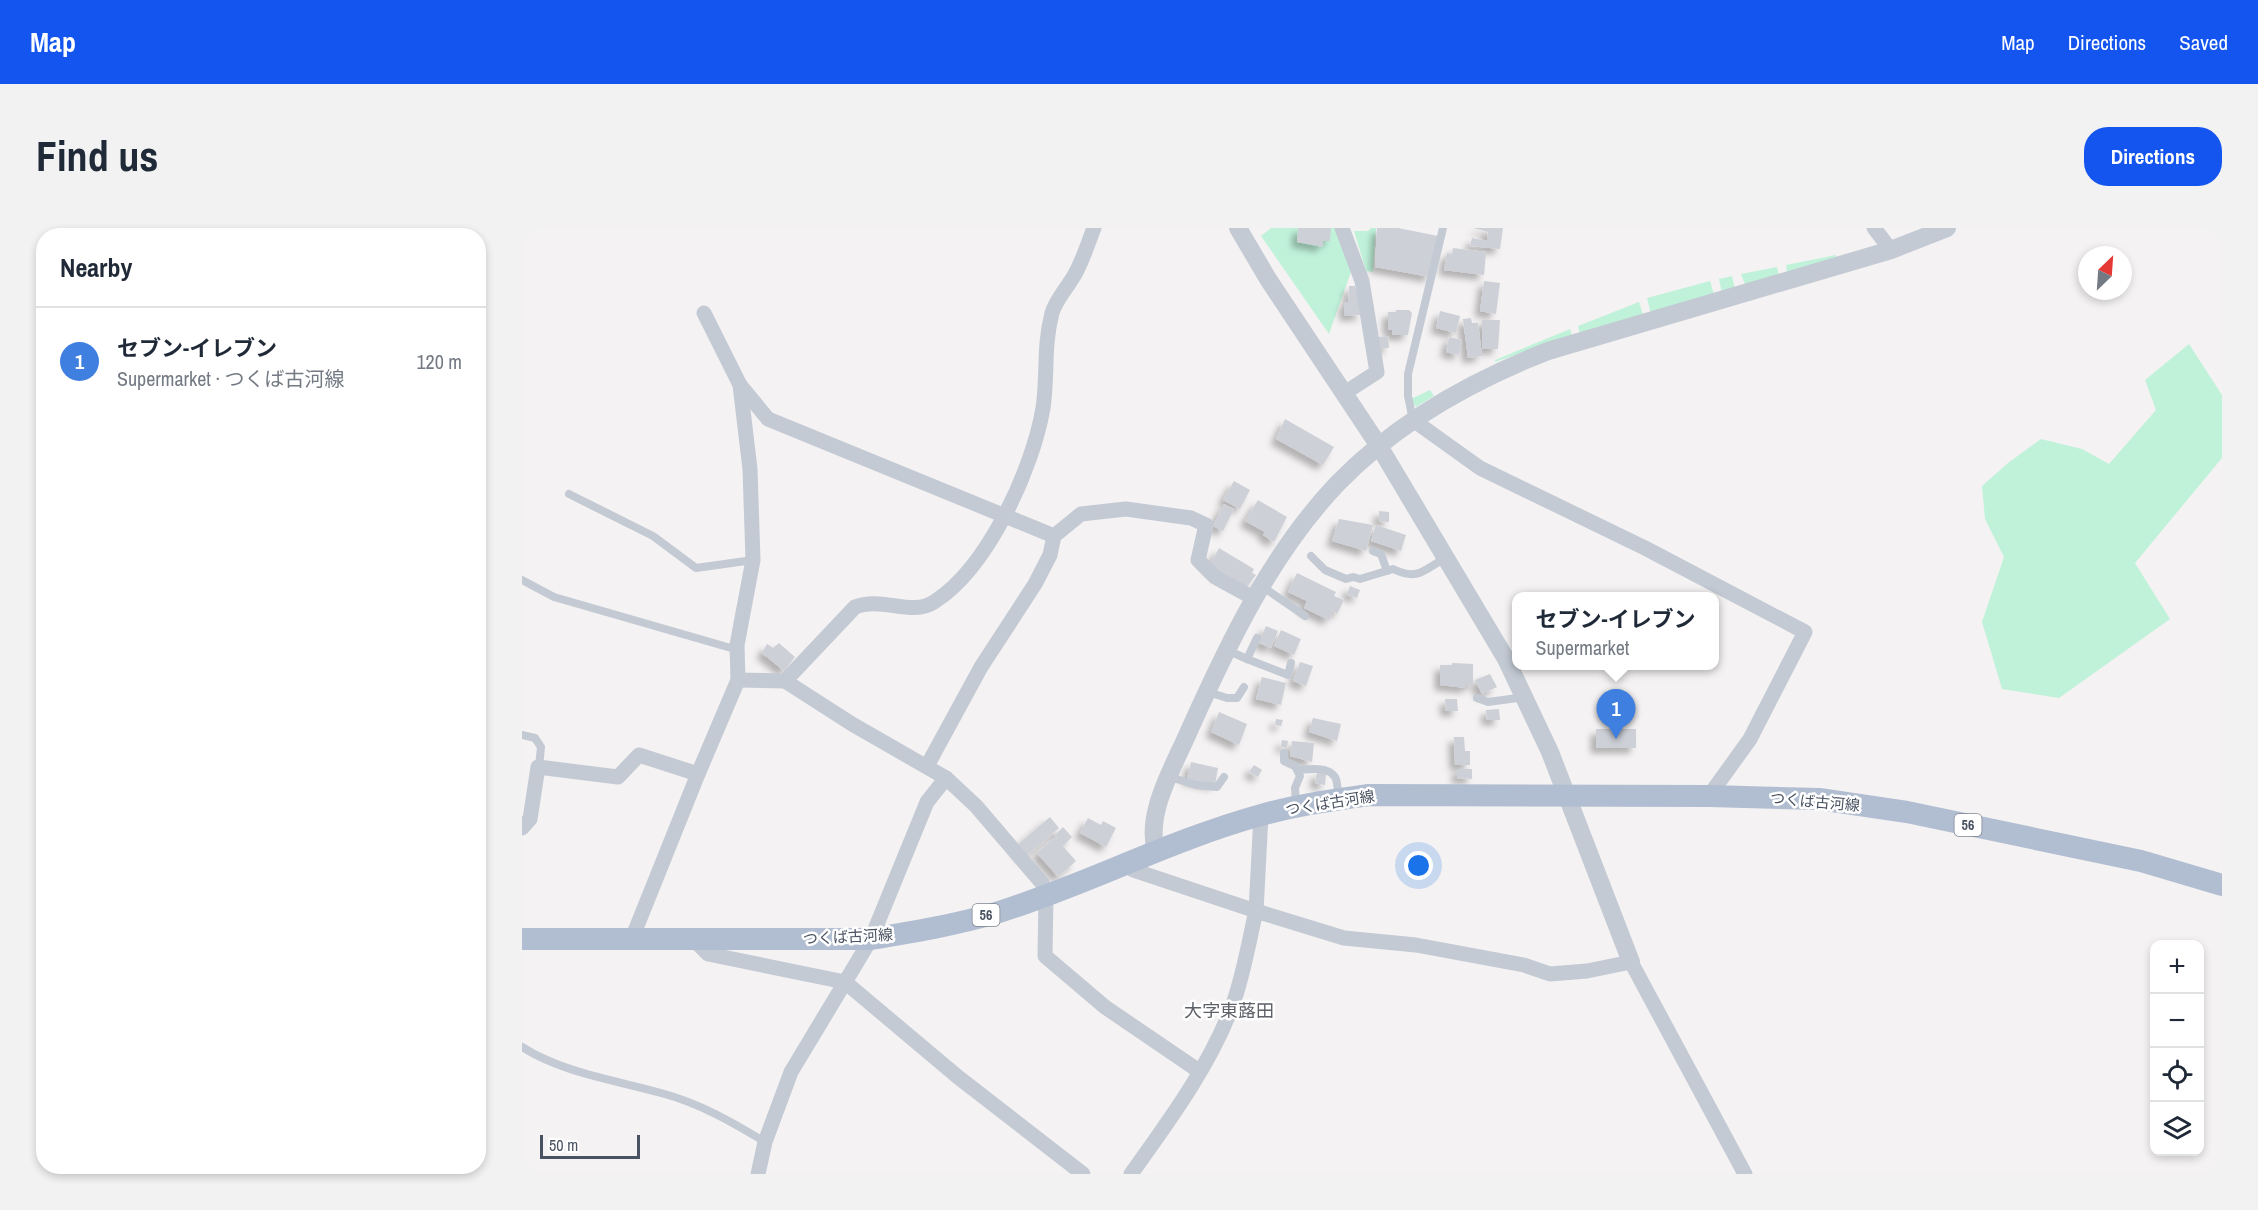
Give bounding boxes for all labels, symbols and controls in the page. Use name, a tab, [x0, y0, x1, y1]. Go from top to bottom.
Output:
text: Map	[30, 23, 76, 61]
text: Map	[2001, 28, 2035, 57]
text: Directions	[2068, 28, 2146, 57]
text: Saved	[2179, 28, 2228, 57]
button: Directions	[2084, 127, 2222, 186]
text: Find us	[36, 128, 158, 184]
north arrow	[2078, 246, 2132, 300]
text: Nearby	[60, 250, 132, 285]
text: セブン-イレブン	[117, 333, 277, 363]
text: 1	[75, 348, 84, 375]
text: 120 m	[416, 348, 462, 375]
text: Supermarket · つくば古河線	[117, 365, 345, 392]
popup	[1512, 592, 1719, 670]
text: セブン-イレブン	[1535, 604, 1696, 634]
text: Supermarket	[1535, 634, 1629, 661]
pin: 1	[1596, 690, 1636, 739]
street label: つくば古河線	[1284, 785, 1376, 820]
street label: つくば古河線	[1769, 787, 1861, 816]
road number: 56	[1954, 814, 1982, 836]
your location	[1404, 851, 1433, 880]
road number: 56	[972, 904, 1000, 926]
street label: つくば古河線	[802, 924, 893, 949]
map controls	[2150, 940, 2204, 1156]
button: +	[2150, 940, 2204, 994]
button: −	[2150, 994, 2204, 1048]
district label: 大字東蕗田	[1184, 998, 1274, 1023]
button: locate	[2150, 1048, 2204, 1102]
button: layers	[2150, 1102, 2204, 1156]
scale bar	[540, 1132, 640, 1160]
text: 50 m	[549, 1134, 578, 1156]

